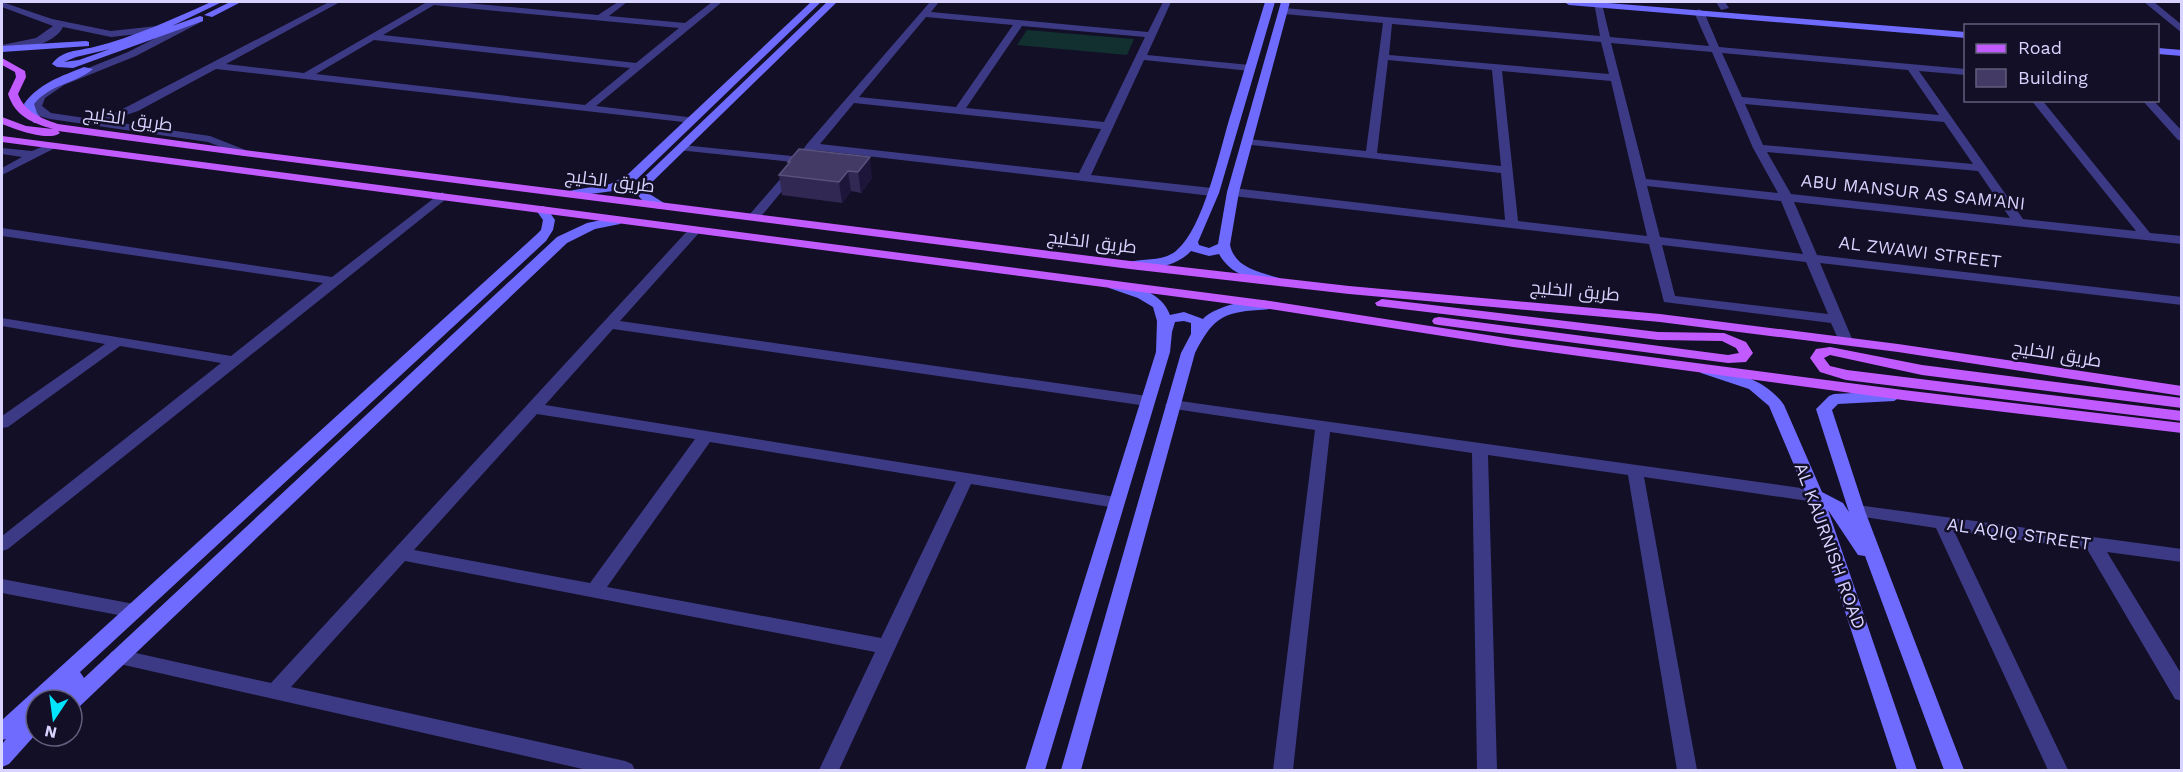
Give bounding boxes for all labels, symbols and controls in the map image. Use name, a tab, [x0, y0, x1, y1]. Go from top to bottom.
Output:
legend	[1964, 24, 2159, 102]
text: Road	[2018, 37, 2062, 58]
text: Building	[2018, 67, 2088, 88]
street label: طريق الخليج	[82, 102, 174, 137]
street label: طريق الخليج	[564, 165, 656, 198]
street label: ABU MANSUR AS SAM'ANI	[1800, 169, 2026, 214]
street label: طريق الخليج	[1046, 226, 1138, 259]
street label: AL ZWAWI STREET	[1837, 231, 2003, 272]
street label: طريق الخليج	[1529, 276, 1621, 307]
street label: طريق الخليج	[2011, 336, 2103, 373]
street label: AL KAURNISH ROAD	[1791, 460, 1870, 632]
street label: AL AQIQ STREET	[1946, 513, 2093, 554]
north arrow	[24, 688, 84, 748]
text: N	[43, 722, 59, 743]

